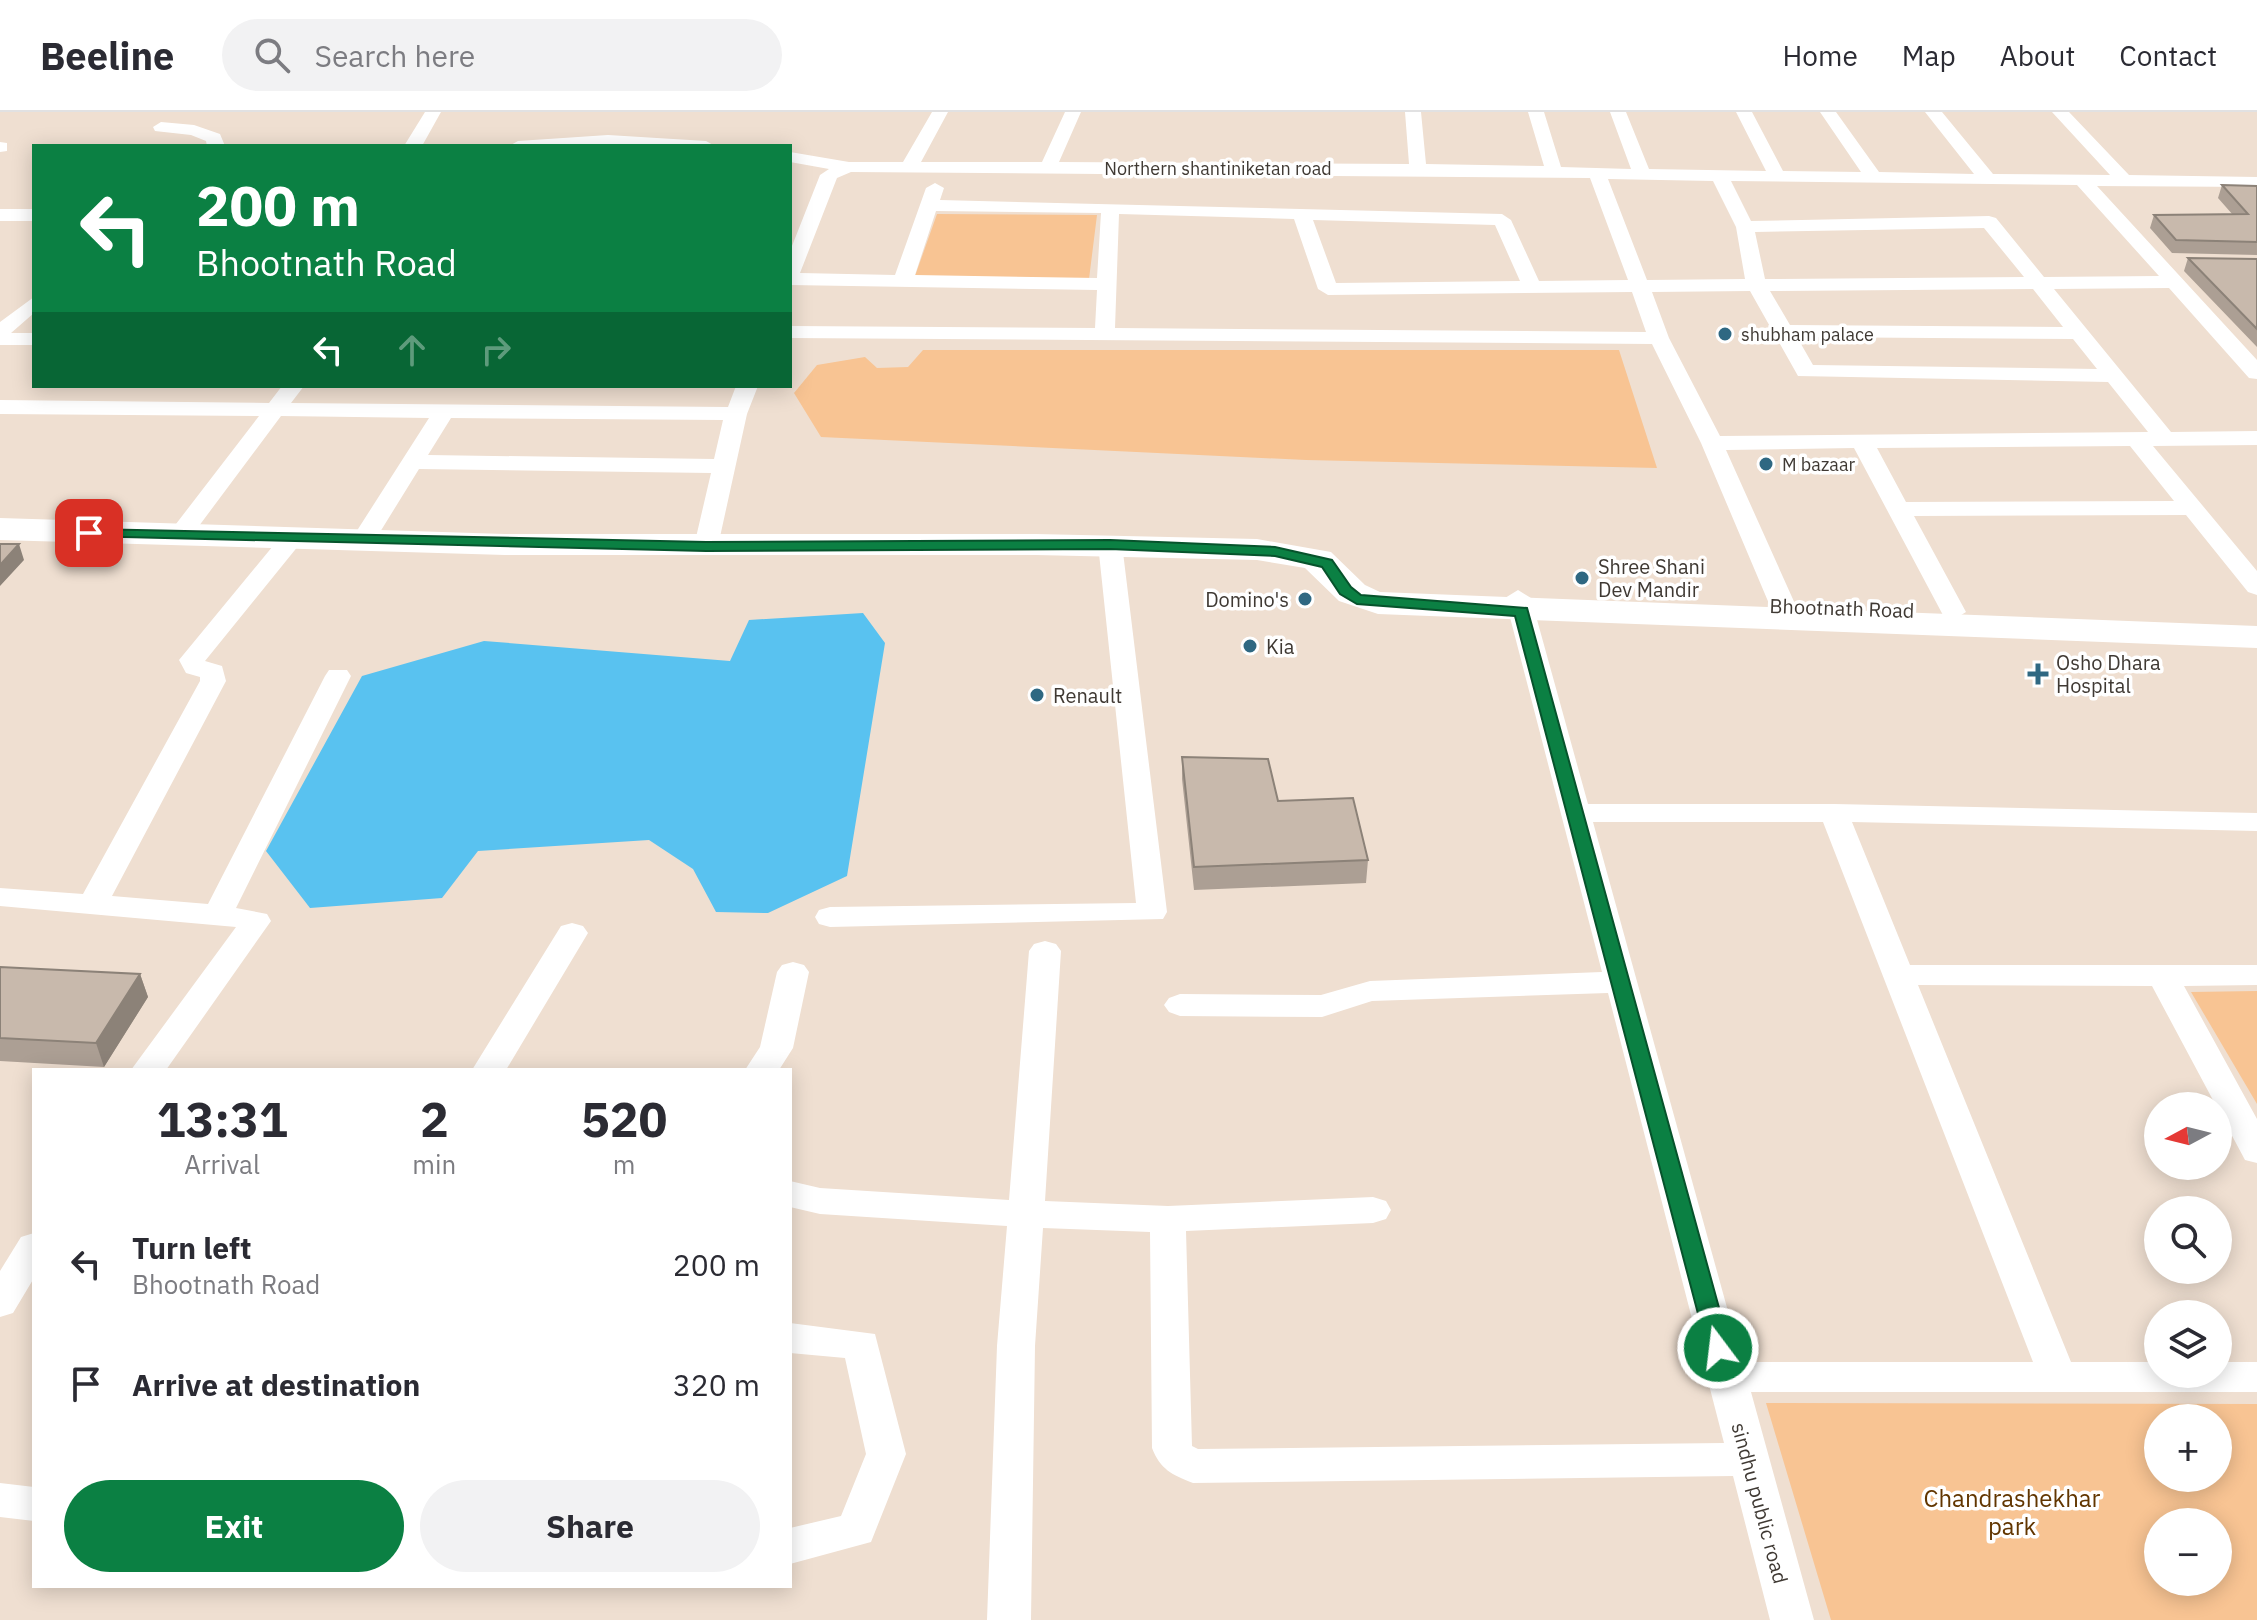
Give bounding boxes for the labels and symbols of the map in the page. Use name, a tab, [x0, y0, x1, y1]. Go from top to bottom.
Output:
street label: Northern shantiniketan road	[1104, 157, 1332, 180]
place label: shubham palace	[1741, 323, 1874, 346]
marker: shubham palace	[1716, 325, 1734, 343]
place label: M bazaar	[1782, 453, 1855, 476]
marker: M bazaar	[1757, 455, 1775, 473]
pin	[55, 499, 123, 567]
place label: Shree Shani Dev Mandir	[1598, 553, 1705, 603]
marker: Shree Shani Dev Mandir	[1573, 569, 1591, 587]
place label: Domino's	[1205, 586, 1289, 613]
marker: Domino's	[1296, 590, 1314, 608]
street label: Bhootnath Road	[1769, 592, 1915, 624]
place label: Kia	[1266, 633, 1295, 660]
marker: Kia	[1241, 637, 1259, 655]
place label: Osho Dhara Hospital	[2056, 649, 2161, 699]
marker: Osho Dhara Hospital	[2027, 663, 2049, 685]
place label: Renault	[1053, 682, 1122, 709]
marker: Renault	[1028, 686, 1046, 704]
north arrow	[2144, 1092, 2232, 1180]
position arrow	[1676, 1306, 1760, 1390]
street label: sindhu public road	[1726, 1420, 1794, 1586]
park label: Chandrashekhar park	[1924, 1482, 2101, 1542]

